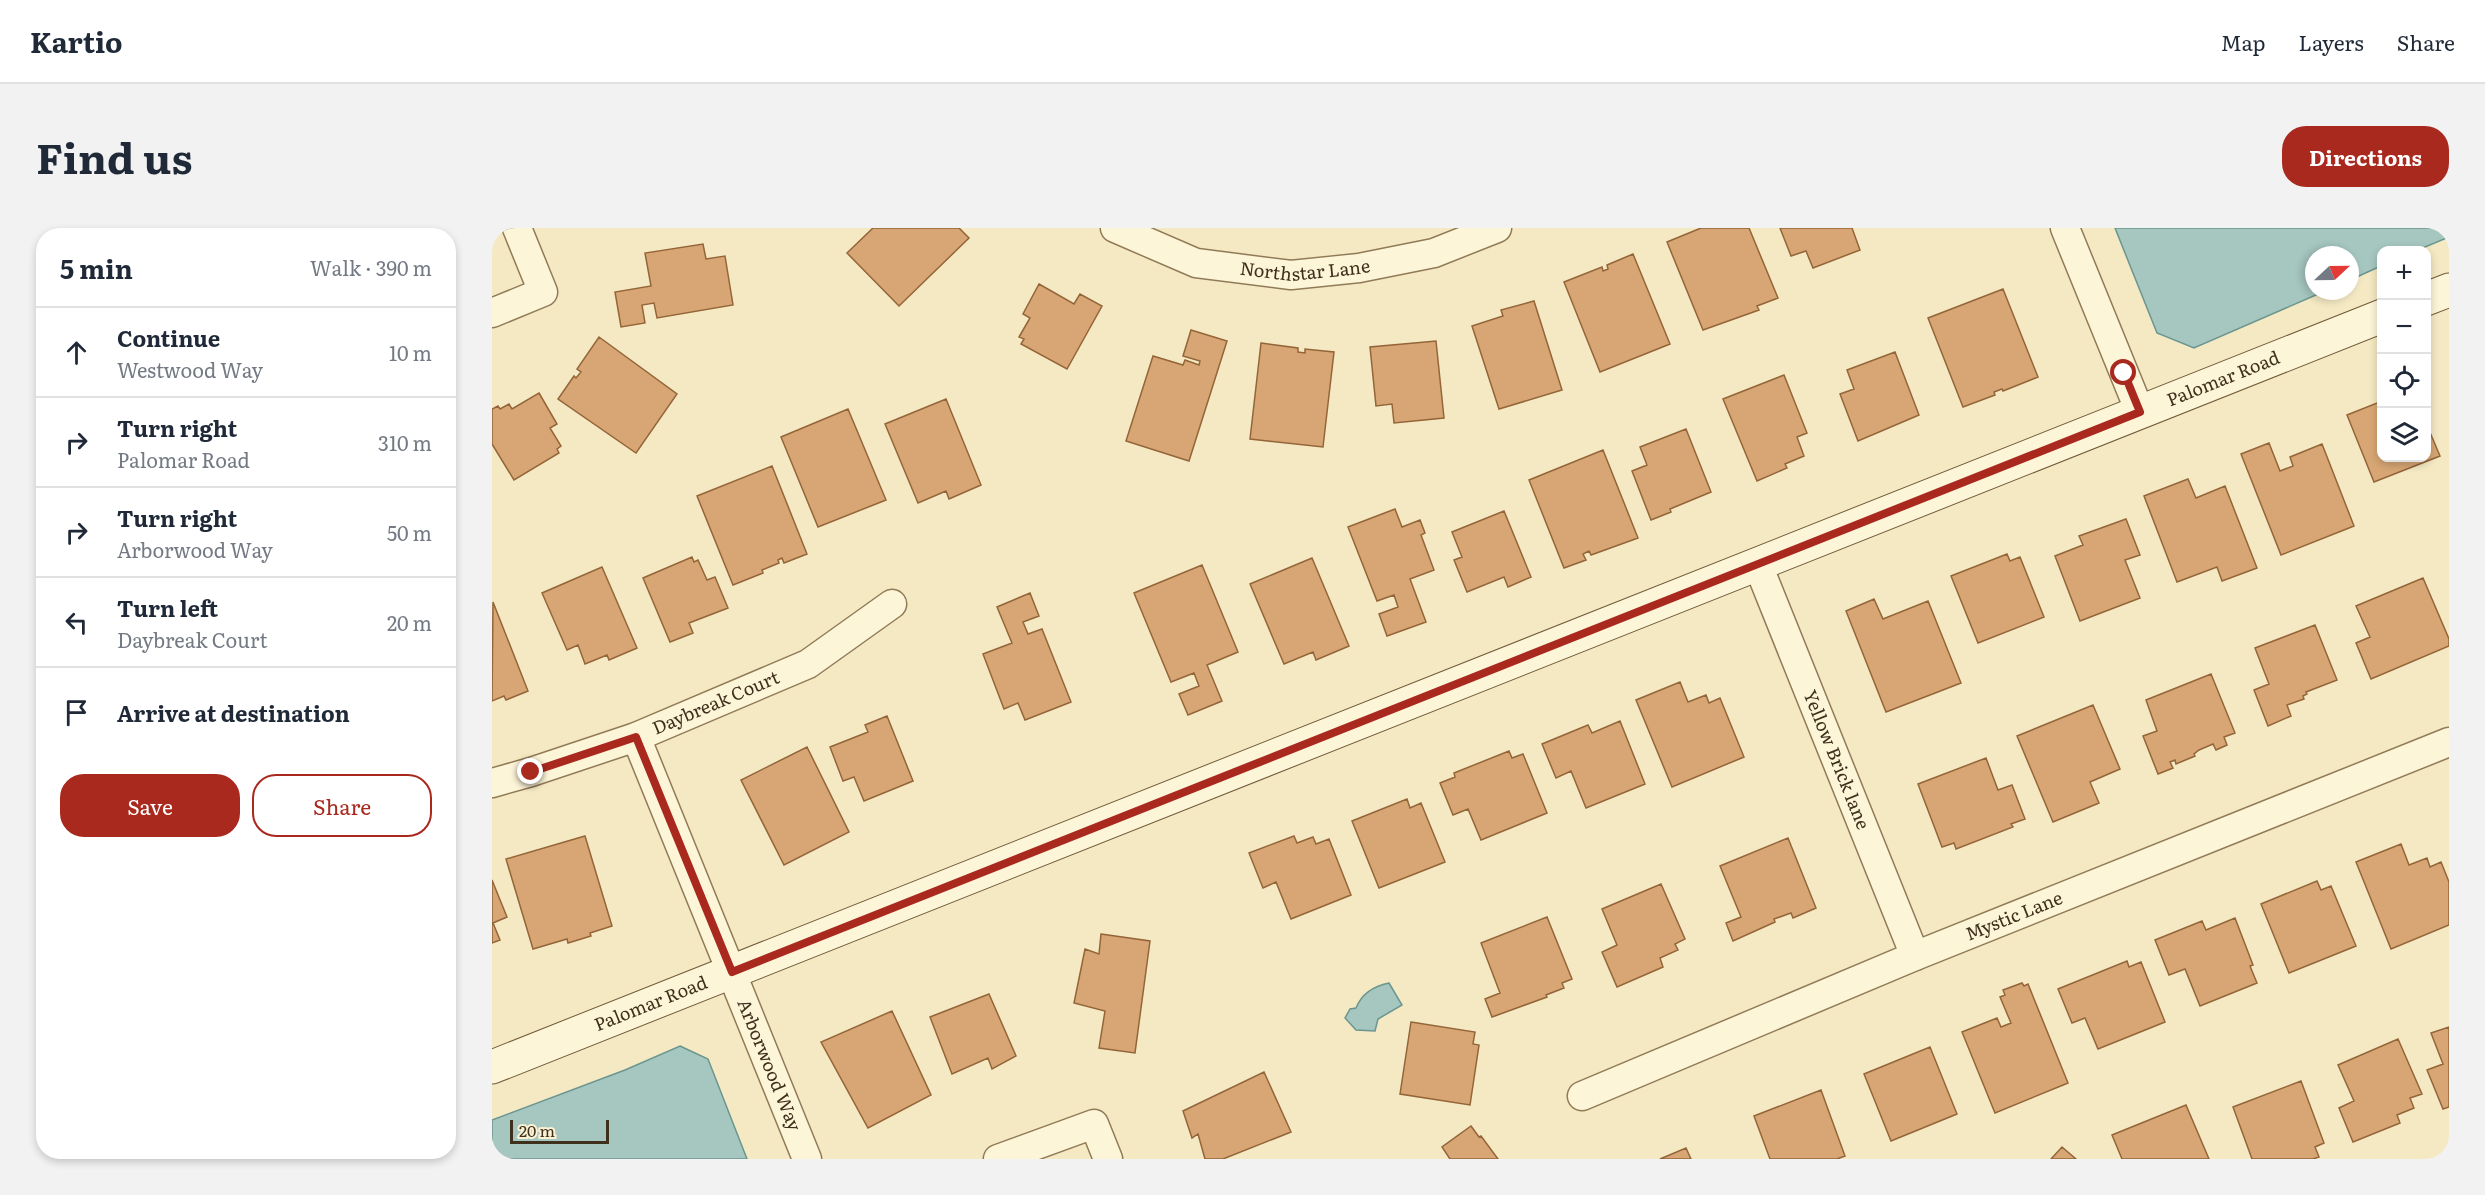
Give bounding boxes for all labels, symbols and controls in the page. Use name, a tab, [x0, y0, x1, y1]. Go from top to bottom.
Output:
text: Kartio	[30, 20, 123, 62]
text: Map	[2221, 26, 2266, 57]
text: Layers	[2299, 26, 2364, 57]
text: Share	[2397, 26, 2455, 57]
text: Find us	[36, 125, 193, 187]
button: Directions	[2282, 126, 2449, 187]
north arrow	[2305, 246, 2359, 300]
map controls	[2377, 246, 2431, 462]
button: +	[2377, 246, 2431, 300]
text: 5 min	[60, 248, 133, 287]
street label: Northstar Lane	[1238, 251, 1372, 287]
text: Walk · 390 m	[310, 252, 432, 282]
button: −	[2377, 300, 2431, 354]
text: Continue	[117, 321, 220, 354]
icon: ahead	[60, 336, 93, 369]
text: 10 m	[389, 337, 432, 367]
street label: Palomar Road	[2162, 343, 2283, 412]
text: Westwood Way	[117, 354, 263, 384]
button: locate	[2377, 354, 2431, 408]
route start	[2110, 359, 2136, 385]
button: layers	[2377, 408, 2431, 462]
text: Turn right	[117, 411, 237, 444]
icon: right	[60, 426, 93, 459]
text: 310 m	[378, 427, 432, 457]
text: Palomar Road	[117, 444, 250, 474]
text: Turn right	[117, 501, 237, 534]
icon: right	[60, 516, 93, 549]
text: 50 m	[387, 517, 432, 547]
text: Arborwood Way	[117, 534, 273, 564]
text: Turn left	[117, 591, 218, 624]
icon: left	[60, 606, 93, 639]
text: 20 m	[387, 607, 432, 637]
text: Daybreak Court	[117, 624, 267, 654]
street label: Daybreak Court	[648, 663, 784, 741]
street label: Yellow Brick lane	[1798, 686, 1878, 833]
icon: arrive	[60, 696, 93, 729]
text: Arrive at destination	[117, 696, 350, 729]
route end	[517, 758, 543, 784]
button: Save	[60, 774, 240, 837]
button: Share	[252, 774, 432, 837]
street label: Mystic Lane	[1961, 883, 2066, 946]
street label: Palomar Road	[590, 968, 711, 1037]
street label: Arborwood Way	[731, 994, 809, 1135]
scale bar	[510, 1117, 609, 1144]
text: 20 m	[519, 1118, 555, 1142]

